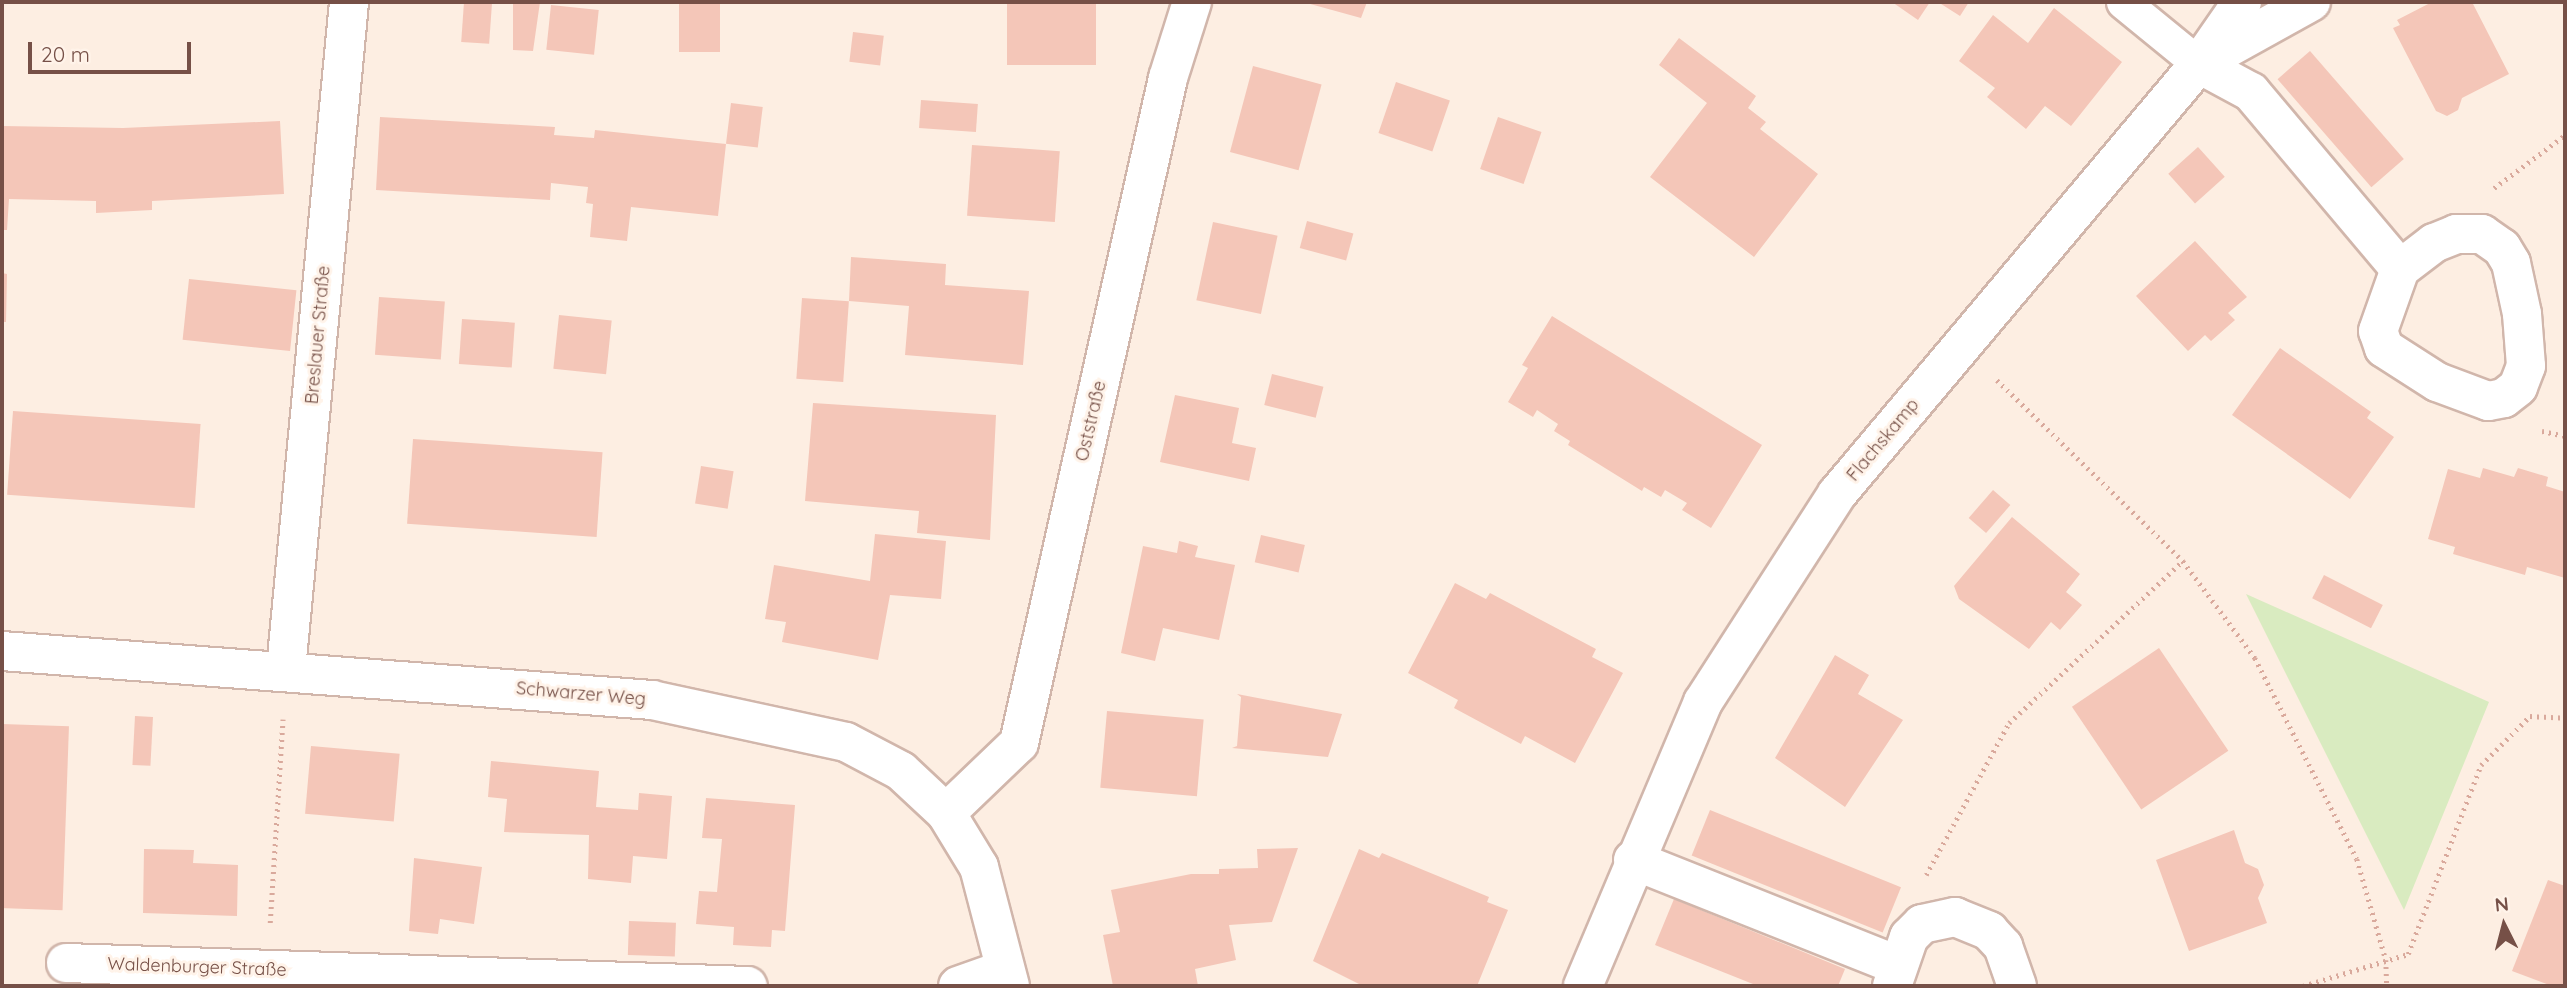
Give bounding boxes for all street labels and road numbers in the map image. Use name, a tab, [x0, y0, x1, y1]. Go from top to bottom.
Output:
street label: Breslauer Straße	[301, 265, 335, 405]
street label: Oststraße	[1071, 379, 1111, 463]
street label: Flachskamp	[1842, 394, 1924, 486]
street label: Schwarzer Weg	[515, 678, 647, 710]
street label: Waldenburger Straße	[107, 953, 287, 981]

